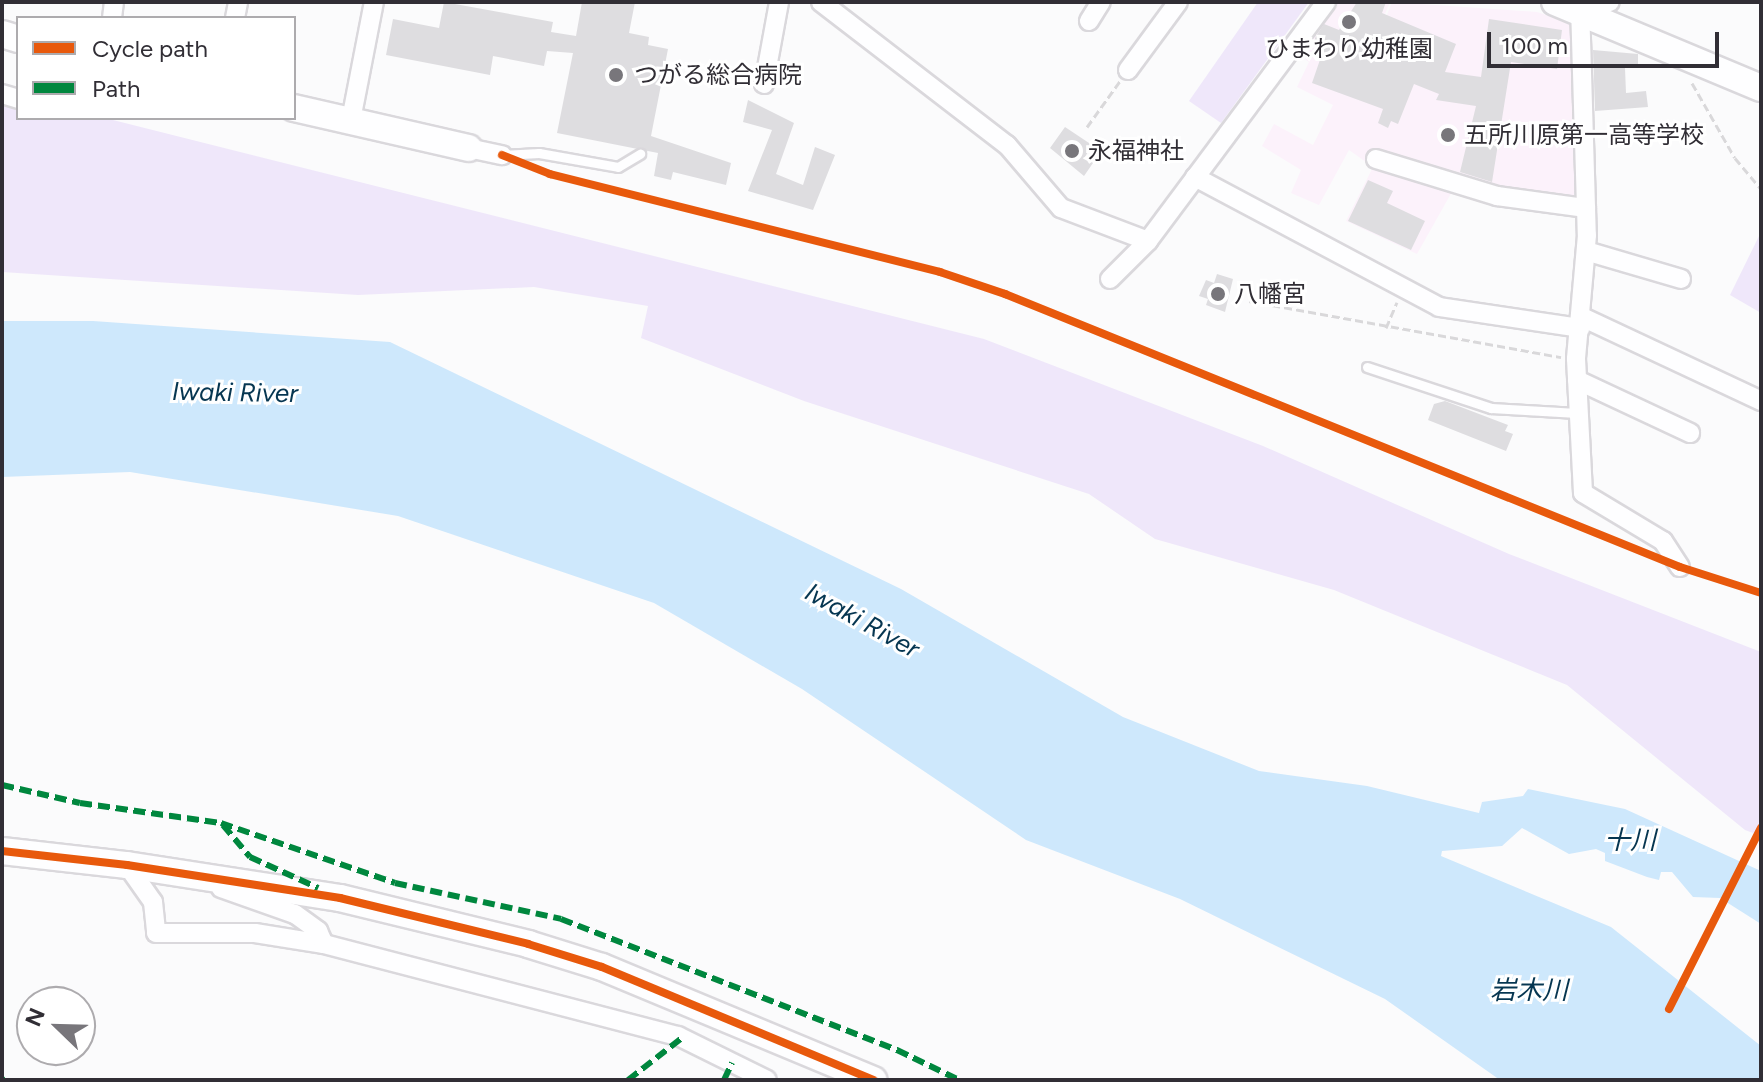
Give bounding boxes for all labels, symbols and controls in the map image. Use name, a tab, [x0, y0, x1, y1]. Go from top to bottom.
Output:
marker: ひまわり幼稚園	[1340, 13, 1358, 31]
legend	[16, 16, 296, 120]
scale bar	[1491, 16, 1723, 66]
text: 100 m	[1501, 31, 1568, 60]
text: Cycle path	[92, 34, 208, 63]
place label: ひまわり幼稚園	[1265, 35, 1433, 63]
place label: つがる総合病院	[634, 61, 802, 89]
marker: つがる総合病院	[605, 64, 627, 86]
text: Path	[92, 74, 140, 103]
place label: 五所川原第一高等学校	[1464, 121, 1704, 149]
marker: 五所川原第一高等学校	[1439, 126, 1457, 144]
place label: 永福神社	[1088, 137, 1184, 165]
marker: 永福神社	[1063, 142, 1081, 160]
place label: 八幡宮	[1234, 280, 1306, 308]
marker: 八幡宮	[1209, 285, 1227, 303]
water label: Iwaki River	[172, 376, 298, 410]
water label: Iwaki River	[799, 577, 925, 665]
water label: 十川	[1604, 825, 1656, 857]
water label: 岩木川	[1490, 975, 1568, 1007]
north arrow	[16, 986, 96, 1066]
text: N	[20, 1004, 51, 1030]

